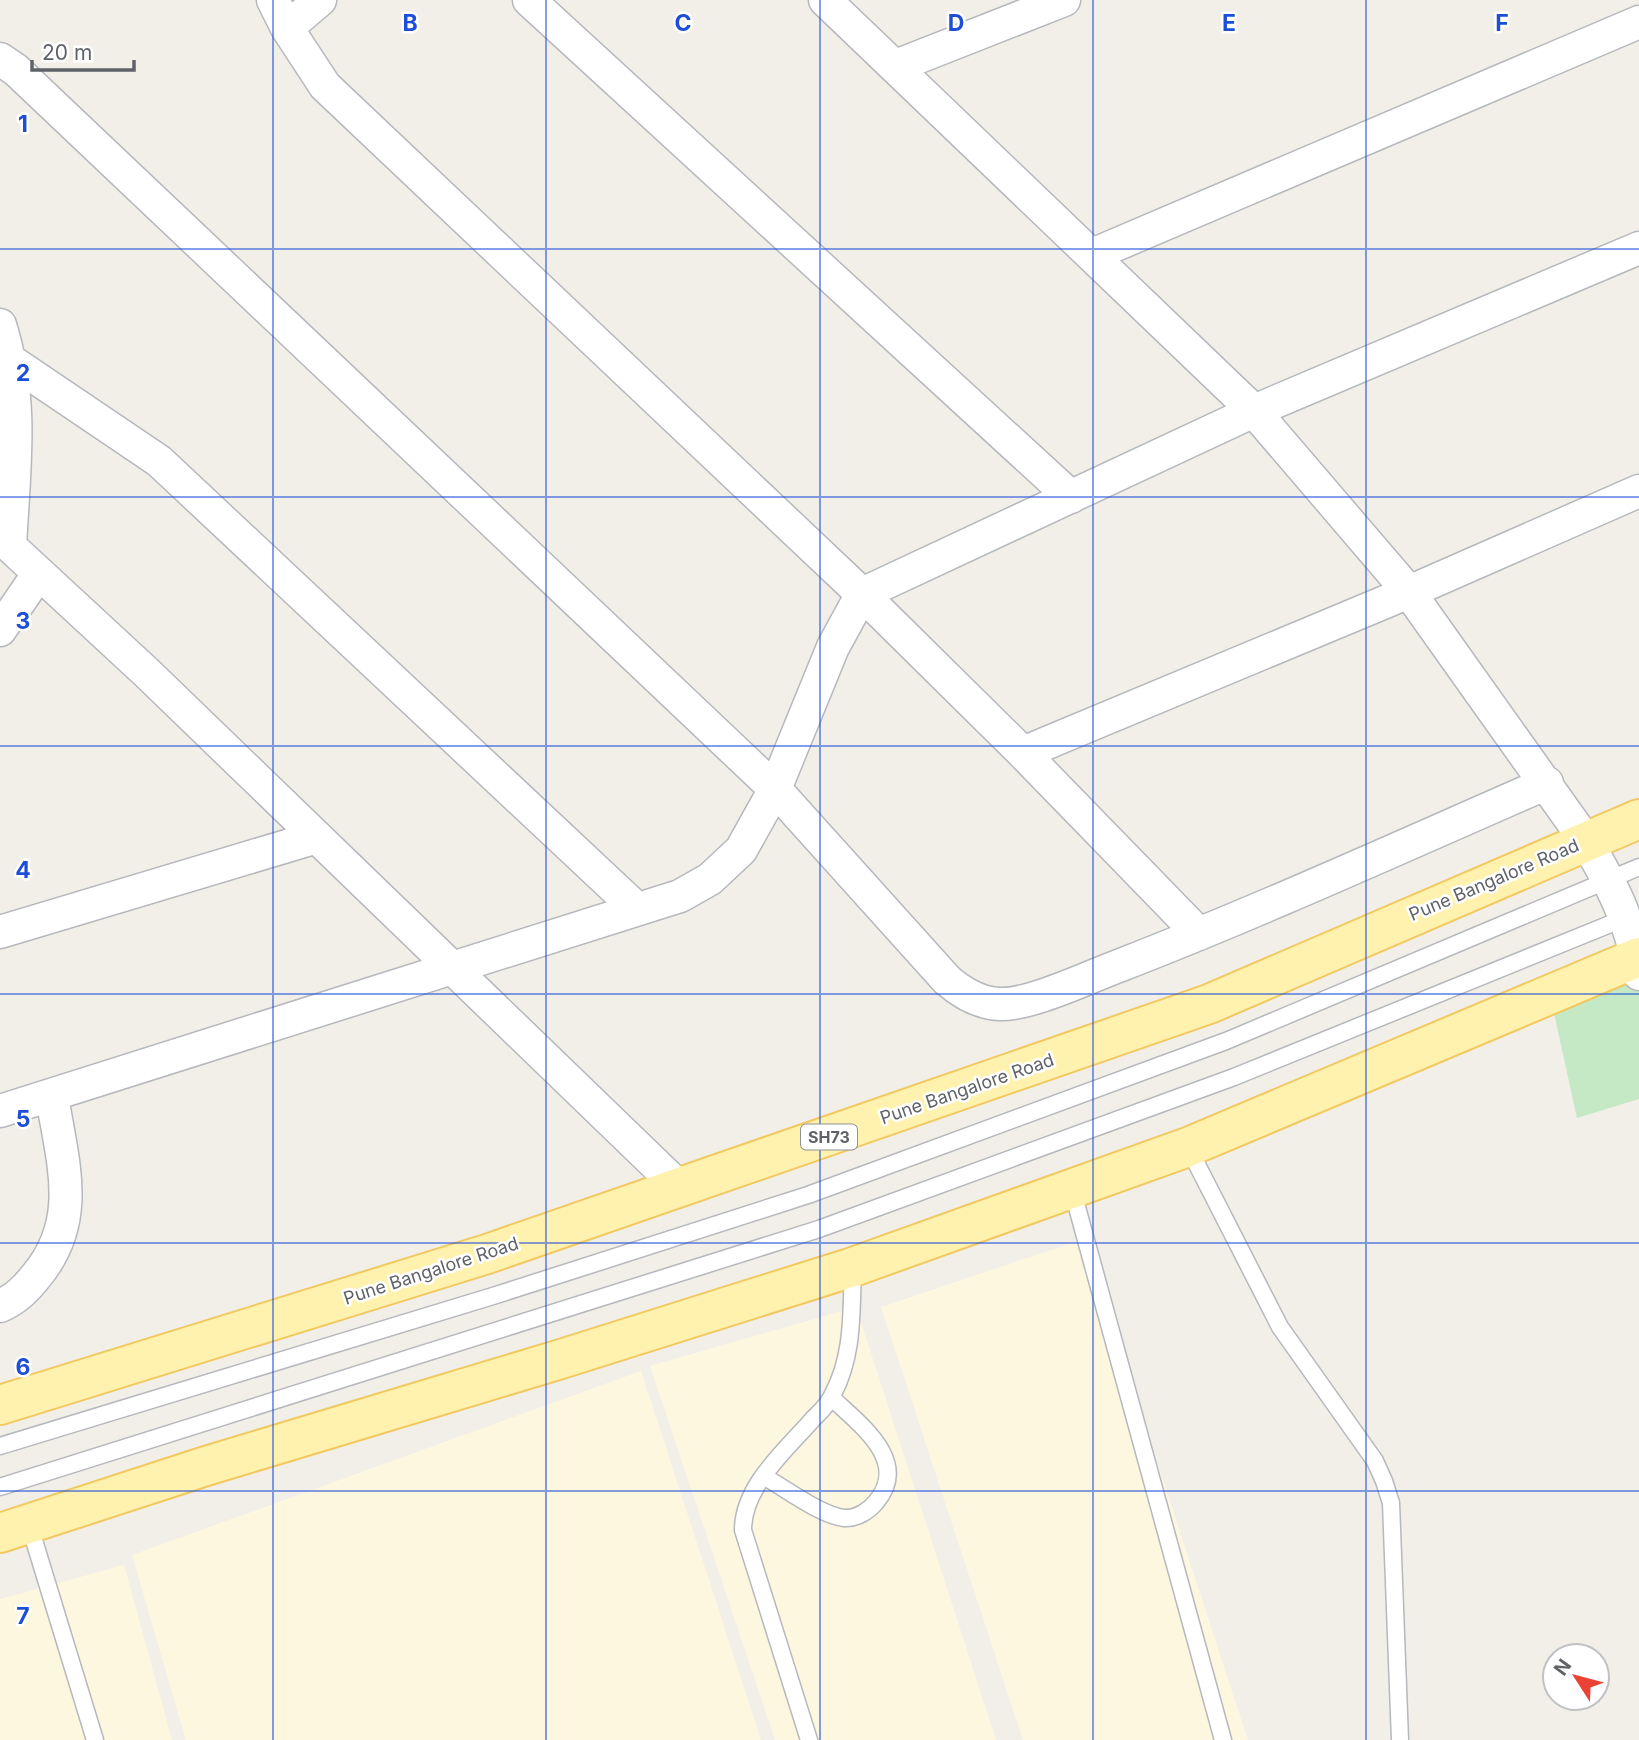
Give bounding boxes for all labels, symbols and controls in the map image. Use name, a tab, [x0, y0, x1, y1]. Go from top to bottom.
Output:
text: B	[402, 9, 418, 37]
text: C	[674, 9, 692, 37]
text: D	[948, 9, 964, 37]
text: E	[1222, 9, 1236, 37]
text: F	[1495, 9, 1509, 37]
scale bar	[32, 28, 133, 72]
text: 20 m	[42, 40, 92, 65]
text: 1	[18, 110, 28, 138]
text: 2	[16, 359, 30, 387]
text: 3	[16, 607, 30, 635]
street label: Pune Bangalore Road	[1406, 834, 1582, 925]
text: 4	[15, 856, 31, 884]
street label: Pune Bangalore Road	[877, 1049, 1057, 1128]
text: 5	[16, 1105, 30, 1133]
road number: SH73	[801, 1124, 857, 1149]
street label: Pune Bangalore Road	[341, 1232, 521, 1309]
text: 6	[16, 1353, 30, 1381]
text: 7	[16, 1602, 30, 1630]
north arrow	[1541, 1642, 1611, 1712]
text: N	[1549, 1655, 1576, 1680]

